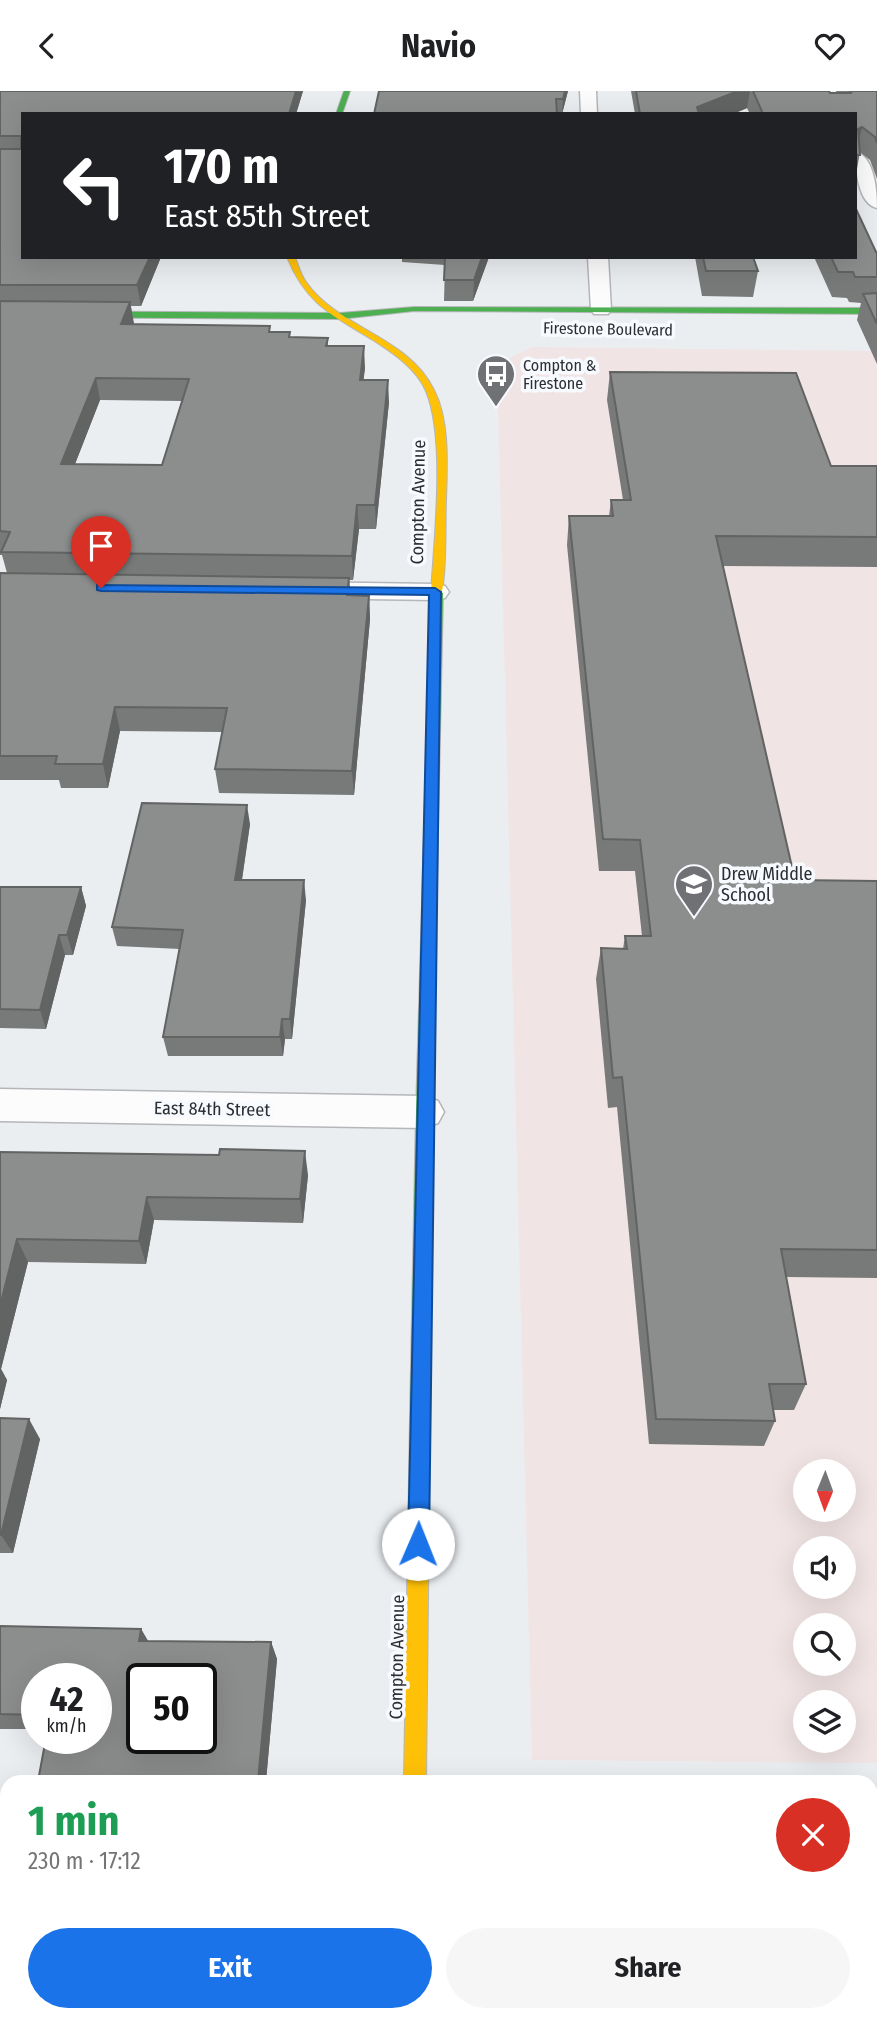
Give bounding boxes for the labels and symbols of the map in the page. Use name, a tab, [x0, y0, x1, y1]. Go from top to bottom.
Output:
street label: Firestone Boulevard	[543, 318, 673, 340]
bus stop icon: Compton & Firestone	[475, 353, 517, 408]
place label: Compton & Firestone	[523, 356, 597, 393]
street label: Compton Avenue	[406, 439, 430, 564]
pin	[71, 516, 131, 588]
school or university icon: Drew Middle School	[673, 863, 715, 918]
place label: Drew Middle School	[721, 863, 812, 906]
street label: East 84th Street	[154, 1097, 270, 1121]
north arrow	[793, 1459, 856, 1523]
position arrow	[381, 1507, 455, 1581]
street label: Compton Avenue	[385, 1594, 409, 1719]
speed limit sign: 50	[126, 1663, 217, 1754]

